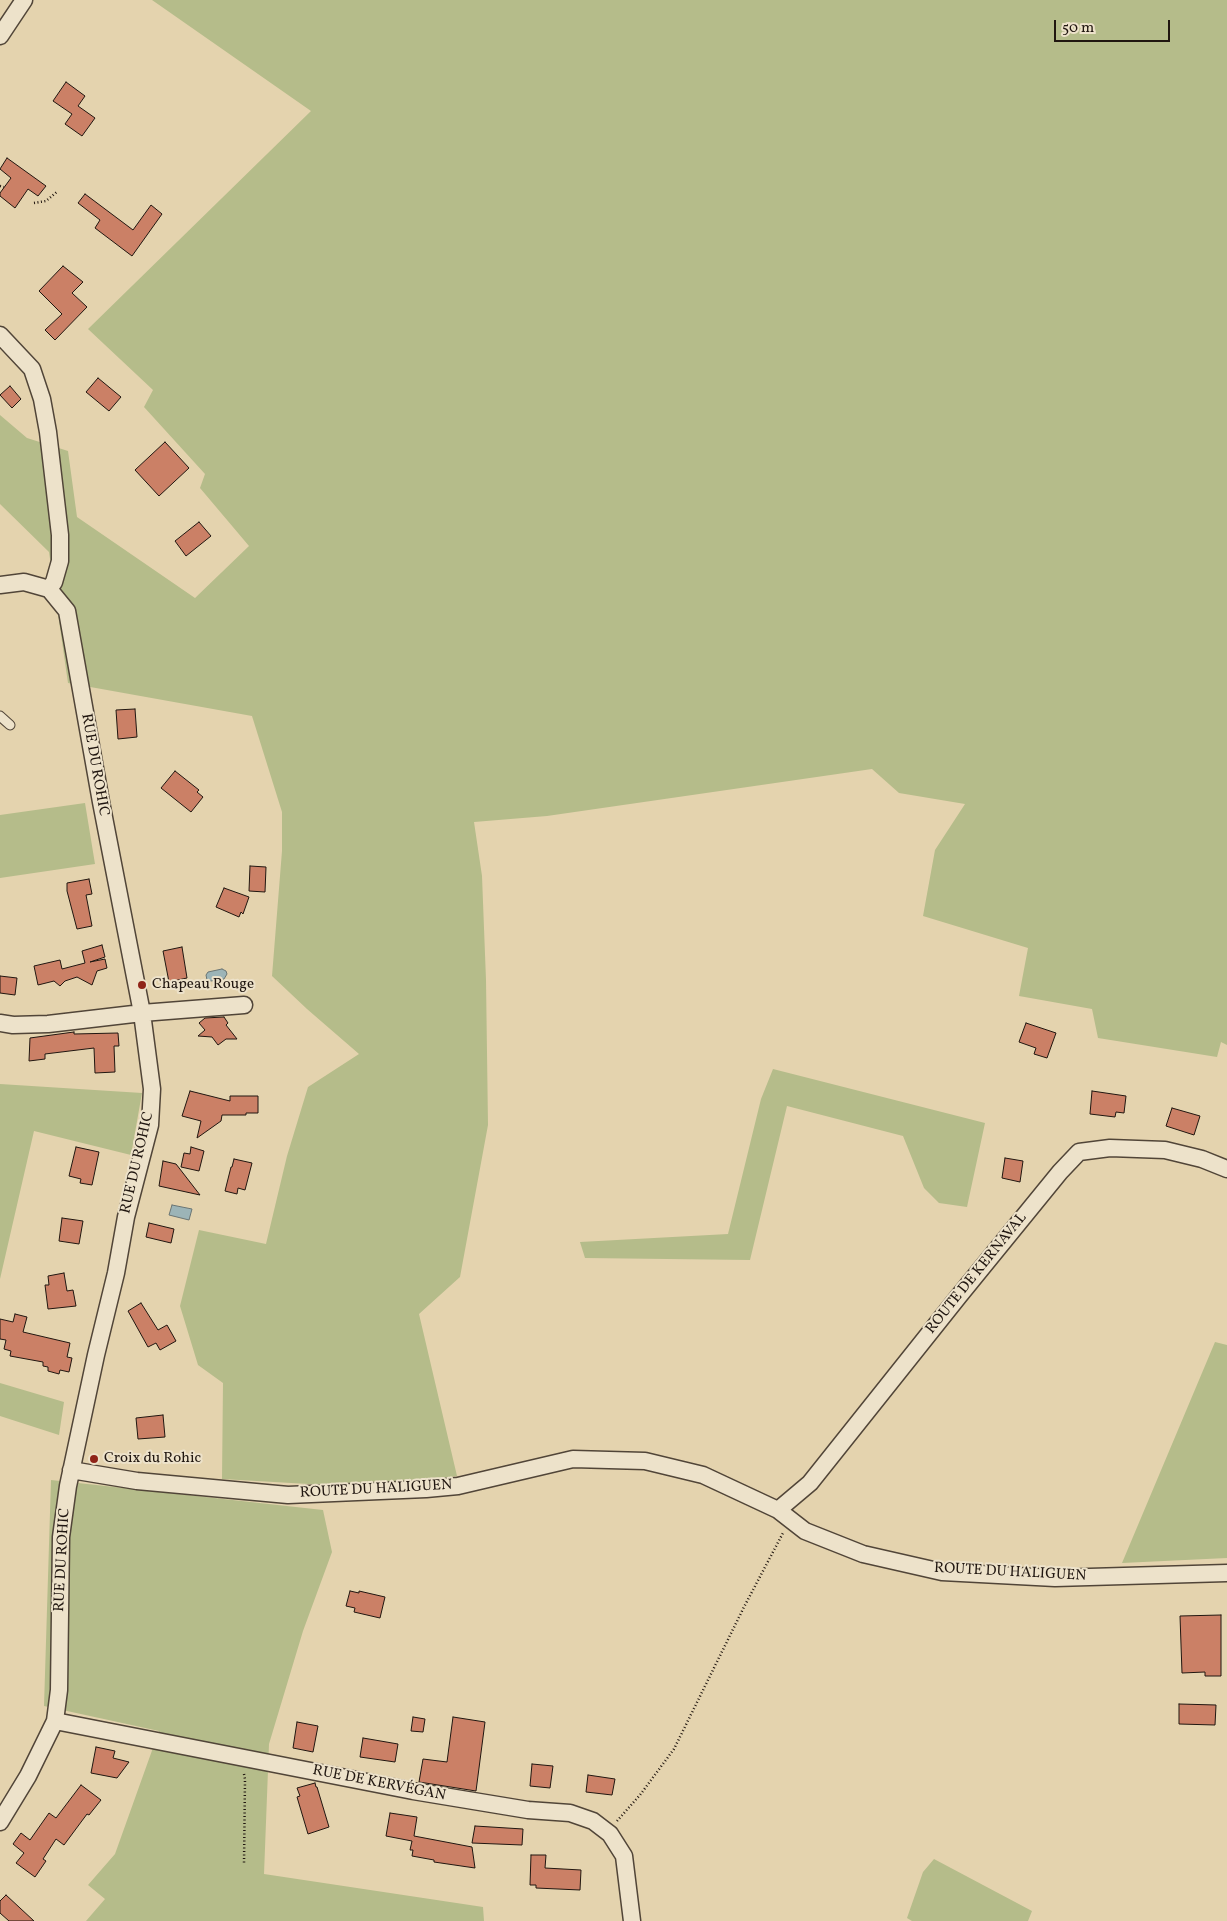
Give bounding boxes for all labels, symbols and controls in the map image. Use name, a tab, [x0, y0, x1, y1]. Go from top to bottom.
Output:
scale bar	[1057, 10, 1173, 42]
text: 50 m	[1062, 18, 1094, 39]
street label: RUE DU ROHIC	[76, 712, 112, 818]
place label: Chapeau Rouge	[152, 976, 254, 994]
marker: Chapeau Rouge	[136, 979, 148, 991]
street label: RUE DU ROHIC	[118, 1110, 158, 1216]
street label: ROUTE DE KERNAVAL	[923, 1210, 1031, 1338]
place label: Croix du Rohic	[104, 1450, 201, 1468]
marker: Croix du Rohic	[88, 1453, 100, 1465]
street label: ROUTE DU HALIGUEN	[299, 1477, 453, 1503]
street label: RUE DU ROHIC	[51, 1508, 75, 1612]
street label: ROUTE DU HALIGUEN	[933, 1560, 1087, 1586]
street label: RUE DE KERVÉGAN	[311, 1762, 447, 1806]

